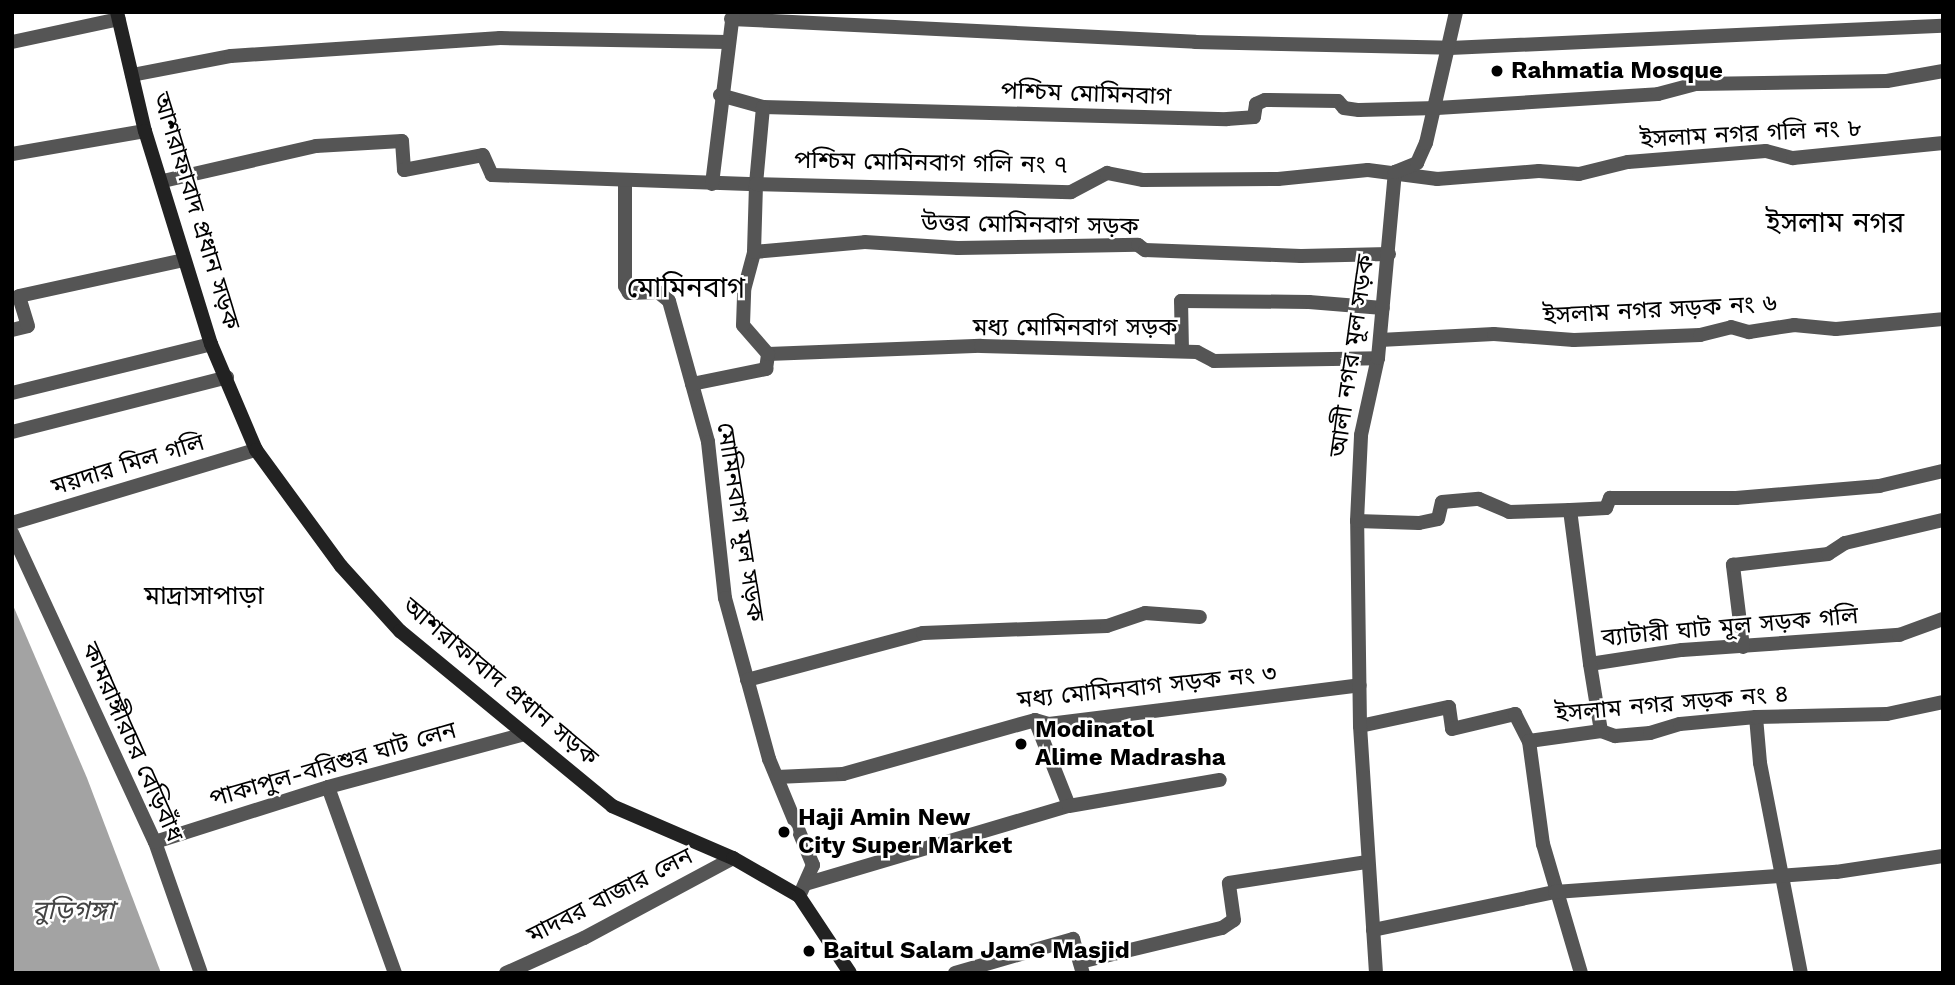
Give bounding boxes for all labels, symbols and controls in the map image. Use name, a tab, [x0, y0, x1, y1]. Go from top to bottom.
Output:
place label: Rahmatia Mosque	[1511, 57, 1723, 85]
marker: Rahmatia Mosque	[1489, 63, 1505, 79]
street label: পশ্চিম মোমিনবাগ	[1000, 77, 1172, 111]
street label: আশরাফাবাদ প্রধান সড়ক	[146, 89, 246, 333]
street label: ইসলাম নগর গলি নং ৮	[1639, 114, 1863, 154]
street label: পশ্চিম মোমিনবাগ গলি নং ৭	[794, 146, 1068, 180]
district label: ইসলাম নগর	[1766, 206, 1904, 240]
street label: উত্তর মোমিনবাগ সড়ক	[921, 209, 1139, 241]
street label: আলী নগর মূল সড়ক	[1324, 253, 1380, 459]
district label: মোমিনবাগ	[627, 271, 745, 305]
street label: ইসলাম নগর সড়ক নং ৬	[1542, 289, 1778, 331]
street label: মধ্য মোমিনবাগ সড়ক	[973, 314, 1177, 342]
street label: মোমিনবাগ মূল সড়ক	[710, 420, 770, 624]
street label: ময়দার মিল গলি	[48, 428, 208, 502]
district label: মাদ্রাসাপাড়া	[144, 580, 264, 612]
street label: আশরাফাবাদ প্রধান সড়ক	[396, 592, 604, 772]
street label: ব্যাটারী ঘাট মূল সড়ক গলি	[1600, 601, 1860, 653]
street label: কামরাঙ্গীরচর বেড়িবাঁধ	[75, 638, 189, 846]
street label: মধ্য মোমিনবাগ সড়ক নং ৩	[1016, 659, 1278, 715]
street label: ইসলাম নগর সড়ক নং ৪	[1554, 679, 1790, 729]
street label: পাকাপুল-বরিশুর ঘাট লেন	[206, 716, 460, 814]
place label: Modinatol Alime Madrasha	[1035, 716, 1226, 772]
marker: Modinatol Alime Madrasha	[1013, 736, 1029, 752]
place label: Haji Amin New City Super Market	[798, 804, 1013, 860]
marker: Haji Amin New City Super Market	[776, 824, 792, 840]
street label: মাদবর বাজার লেন	[522, 842, 698, 950]
water label: বুড়িগঙ্গা	[32, 895, 114, 927]
place label: Baitul Salam Jame Masjid	[823, 937, 1130, 965]
marker: Baitul Salam Jame Masjid	[801, 943, 817, 959]

